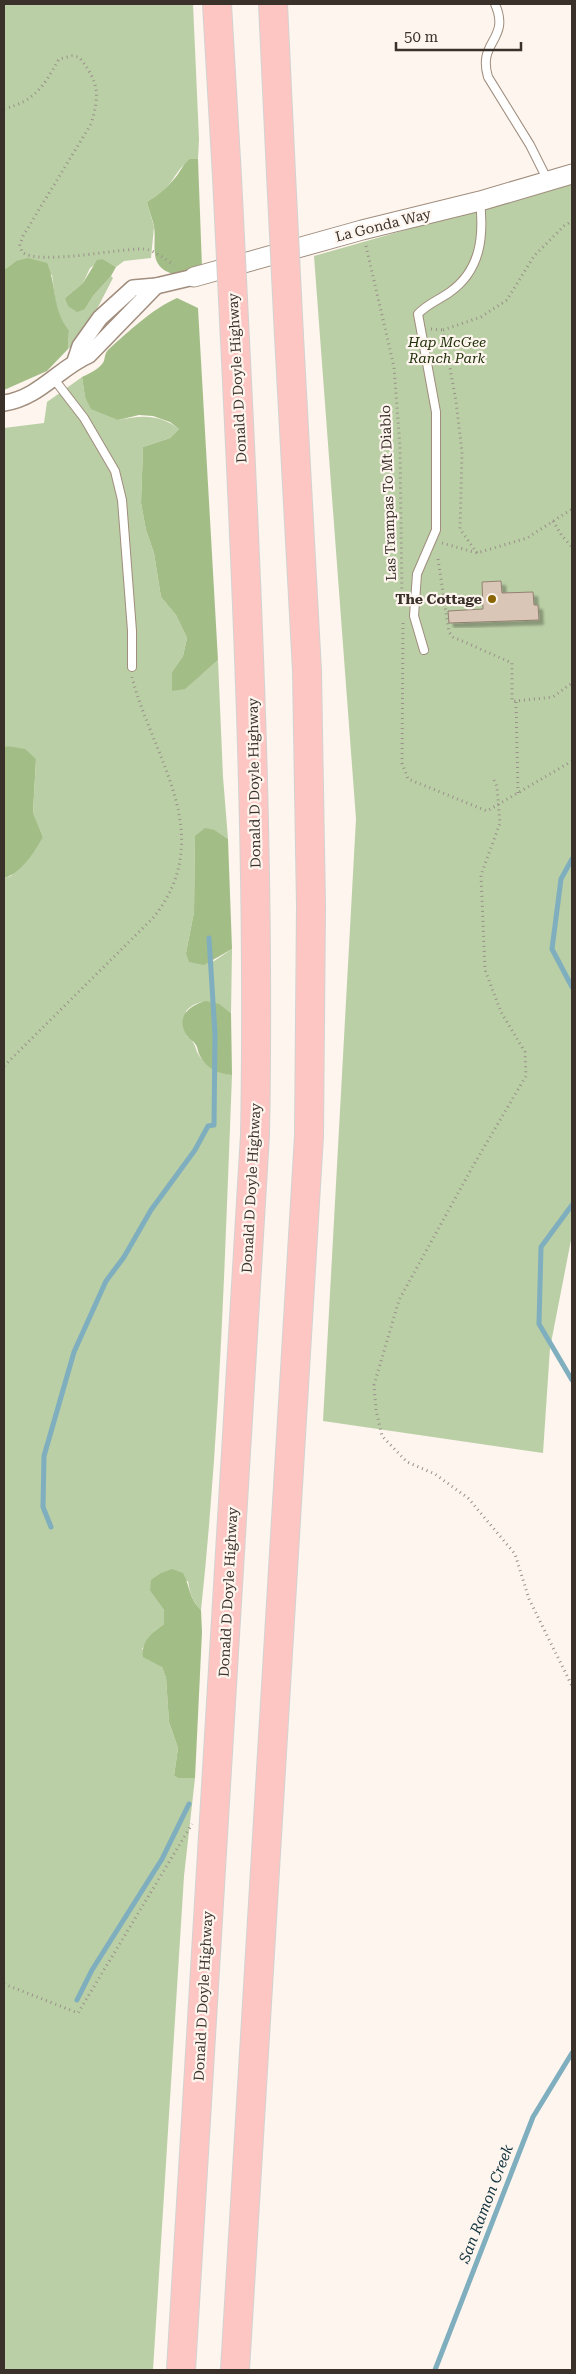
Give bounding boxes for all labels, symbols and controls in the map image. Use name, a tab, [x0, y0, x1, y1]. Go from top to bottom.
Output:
scale bar	[396, 20, 521, 52]
text: 50 m	[404, 28, 439, 46]
street label: La Gonda Way	[334, 205, 433, 245]
street label: Donald D Doyle Highway	[225, 292, 249, 463]
park label: Hap McGee Ranch Park	[407, 334, 486, 366]
street label: Las Trampas To Mt Diablo	[377, 405, 399, 581]
place label: The Cottage	[395, 591, 482, 607]
marker: The Cottage	[486, 593, 498, 605]
street label: Donald D Doyle Highway	[245, 697, 263, 868]
street label: Donald D Doyle Highway	[239, 1102, 263, 1273]
street label: Donald D Doyle Highway	[216, 1506, 240, 1677]
street label: Donald D Doyle Highway	[191, 1910, 215, 2081]
water label: San Ramon Creek	[455, 2141, 517, 2267]

